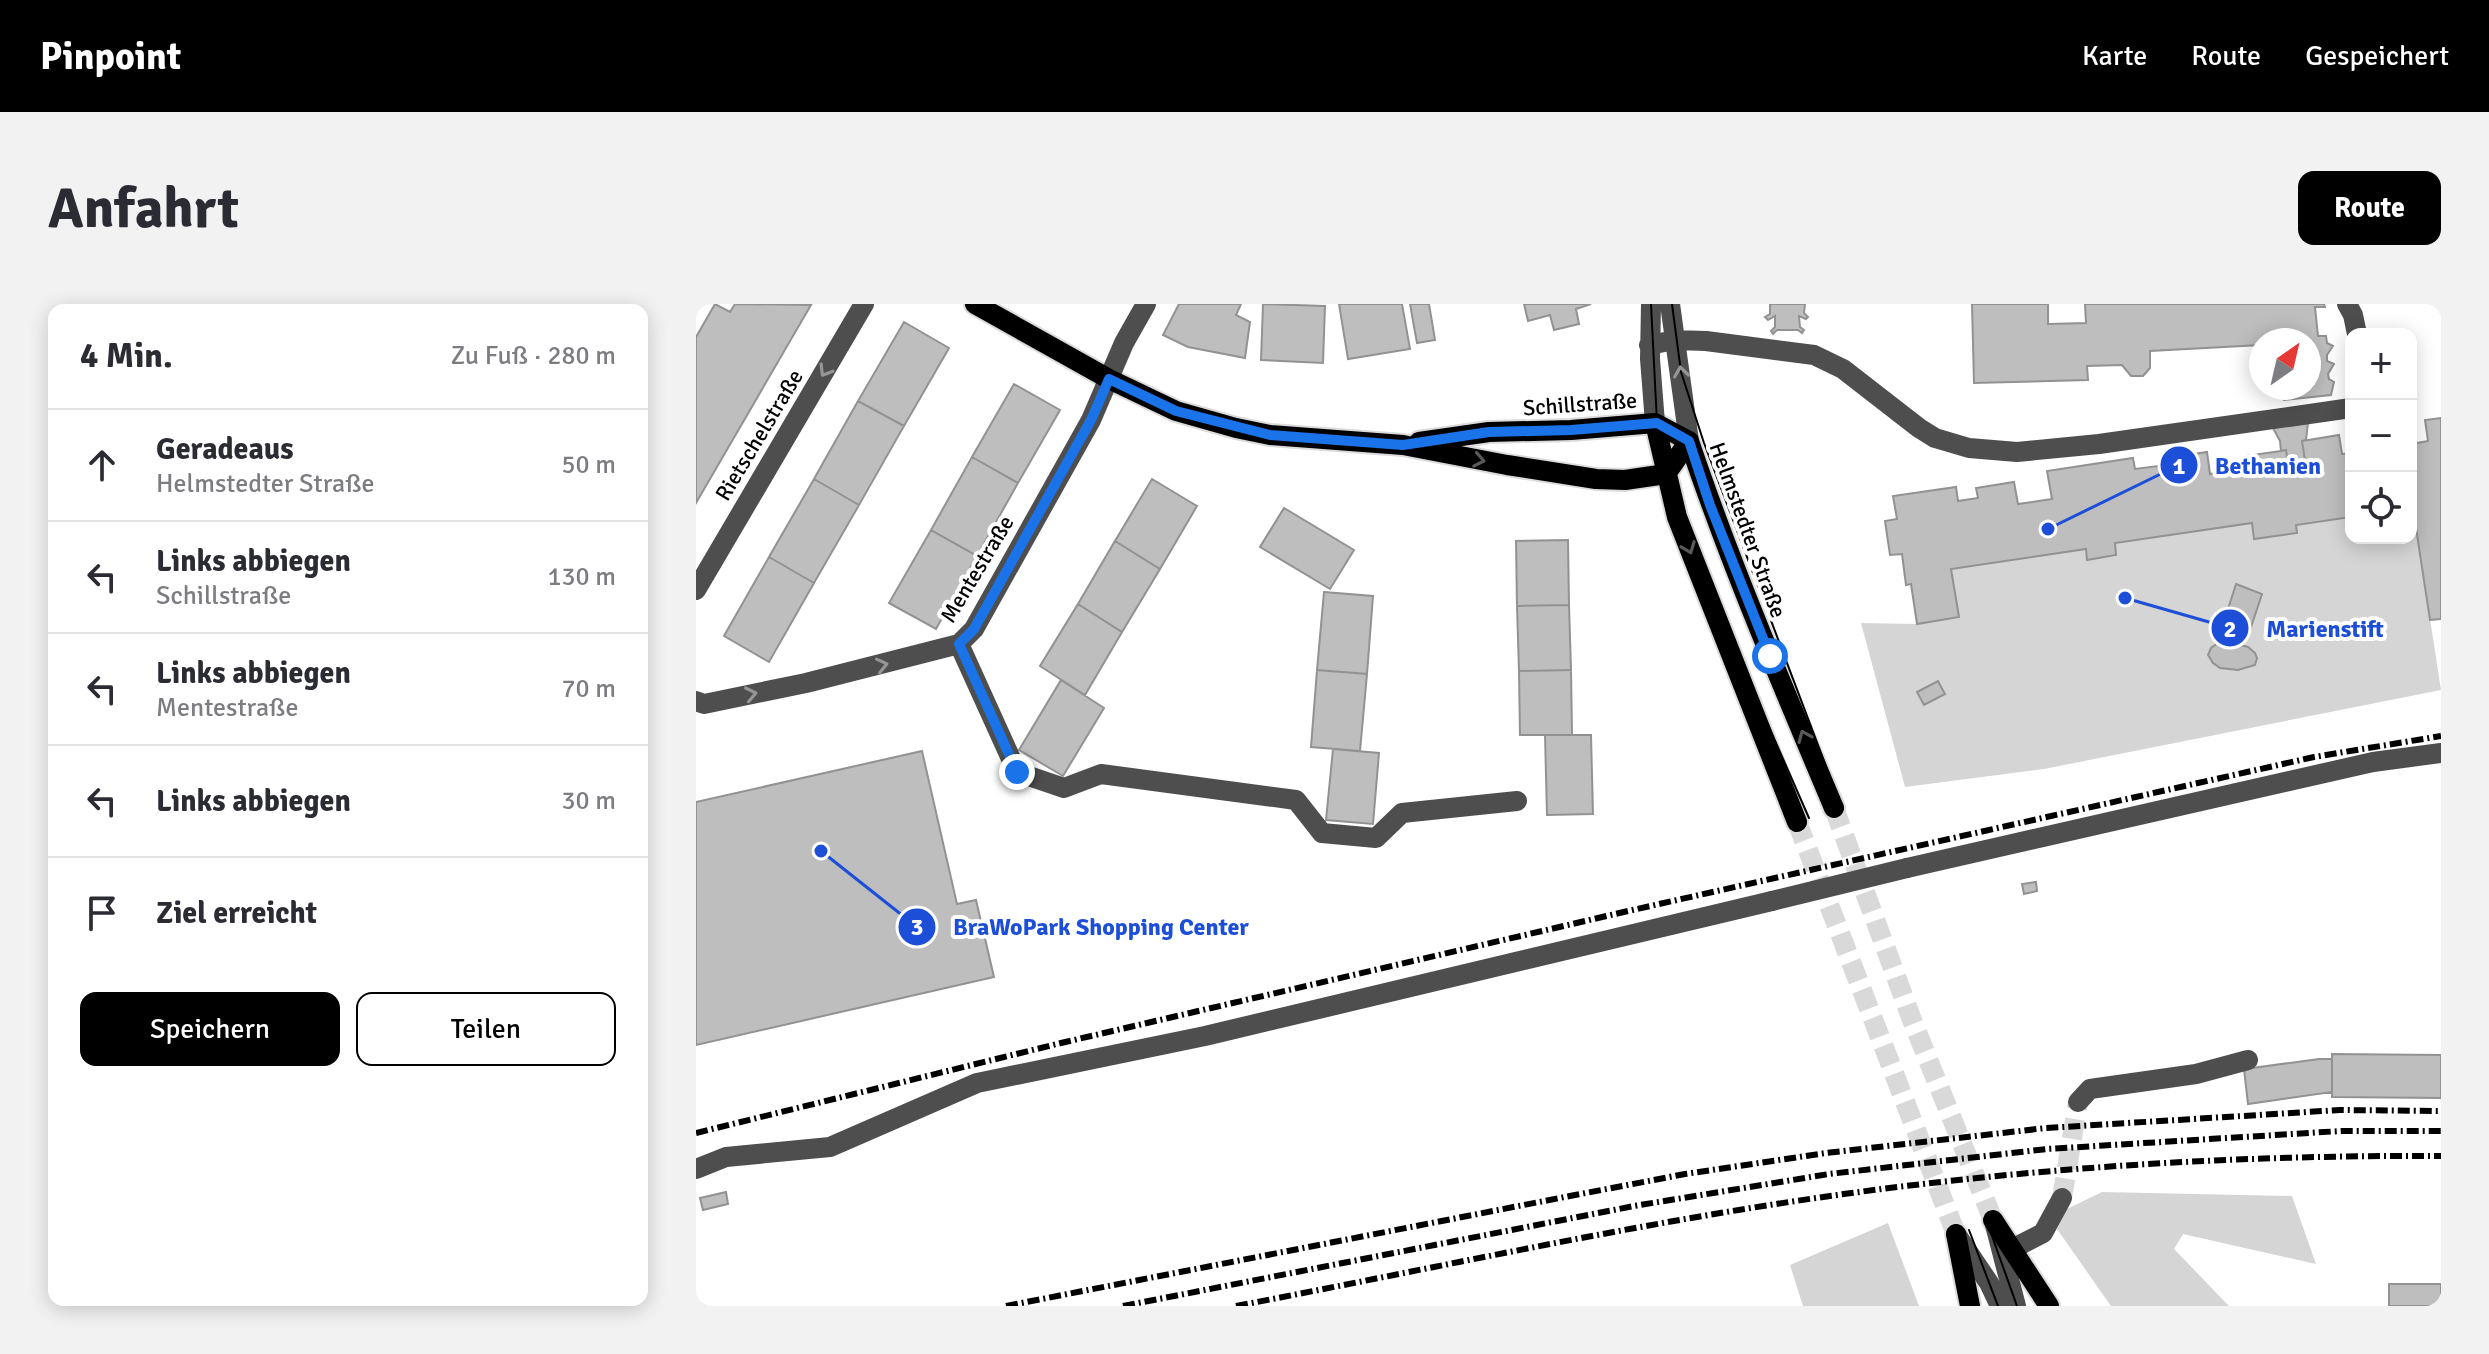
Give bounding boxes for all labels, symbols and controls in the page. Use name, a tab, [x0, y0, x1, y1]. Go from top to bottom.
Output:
text: Pinpoint	[40, 33, 181, 80]
text: Karte	[2082, 39, 2147, 73]
text: Route	[2191, 39, 2261, 73]
text: Gespeichert	[2305, 39, 2449, 73]
button: Route	[2298, 171, 2441, 245]
text: Anfahrt	[48, 174, 239, 243]
north arrow	[2249, 328, 2321, 400]
map controls	[2345, 328, 2417, 544]
button: +	[2345, 328, 2417, 400]
text: 4 Min.	[80, 335, 173, 377]
text: Zu Fuß · 280 m	[451, 340, 616, 372]
one-way arrow	[819, 362, 835, 377]
street label: Rietschelstraße	[709, 364, 809, 506]
one-way arrow	[1673, 365, 1690, 379]
street label: Schillstraße	[1522, 387, 1638, 421]
button: −	[2345, 400, 2417, 472]
text: Geradeaus	[156, 431, 294, 468]
street label: Helmstedter Straße	[1704, 439, 1792, 621]
callout: Bethanien	[2159, 441, 2338, 489]
icon: ahead	[80, 443, 124, 487]
text: 50 m	[561, 449, 616, 481]
one-way arrow	[1472, 451, 1485, 468]
text: 1	[2173, 451, 2186, 481]
text: Bethanien	[2215, 451, 2321, 481]
text: Helmstedter Straße	[156, 468, 375, 500]
button: locate	[2345, 472, 2417, 544]
street label: Mentestraße	[934, 510, 1020, 628]
one-way arrow	[1680, 540, 1696, 554]
text: Links abbiegen	[156, 543, 351, 580]
icon: left	[80, 555, 124, 599]
text: 130 m	[547, 561, 616, 593]
text: Schillstraße	[156, 580, 291, 612]
callout: Marienstift	[2210, 604, 2400, 652]
text: 2	[2224, 614, 2236, 644]
text: Marienstift	[2266, 614, 2384, 644]
route start	[1752, 638, 1788, 674]
text: Links abbiegen	[156, 655, 351, 692]
one-way arrow	[874, 657, 888, 674]
icon: left	[80, 667, 124, 711]
text: 70 m	[561, 673, 616, 705]
one-way arrow	[743, 686, 757, 703]
text: Mentestraße	[156, 692, 298, 724]
one-way arrow	[1797, 730, 1813, 744]
route end	[999, 754, 1035, 790]
icon: left	[80, 779, 124, 823]
text: Links abbiegen	[156, 783, 351, 820]
text: 30 m	[561, 785, 616, 817]
icon: arrive	[80, 891, 124, 935]
text: Ziel erreicht	[156, 895, 317, 932]
callout: BraWoPark Shopping Center	[897, 903, 1265, 951]
text: 3	[911, 912, 923, 942]
text: BraWoPark Shopping Center	[953, 912, 1249, 942]
button: Speichern	[80, 992, 340, 1066]
button: Teilen	[356, 992, 616, 1066]

